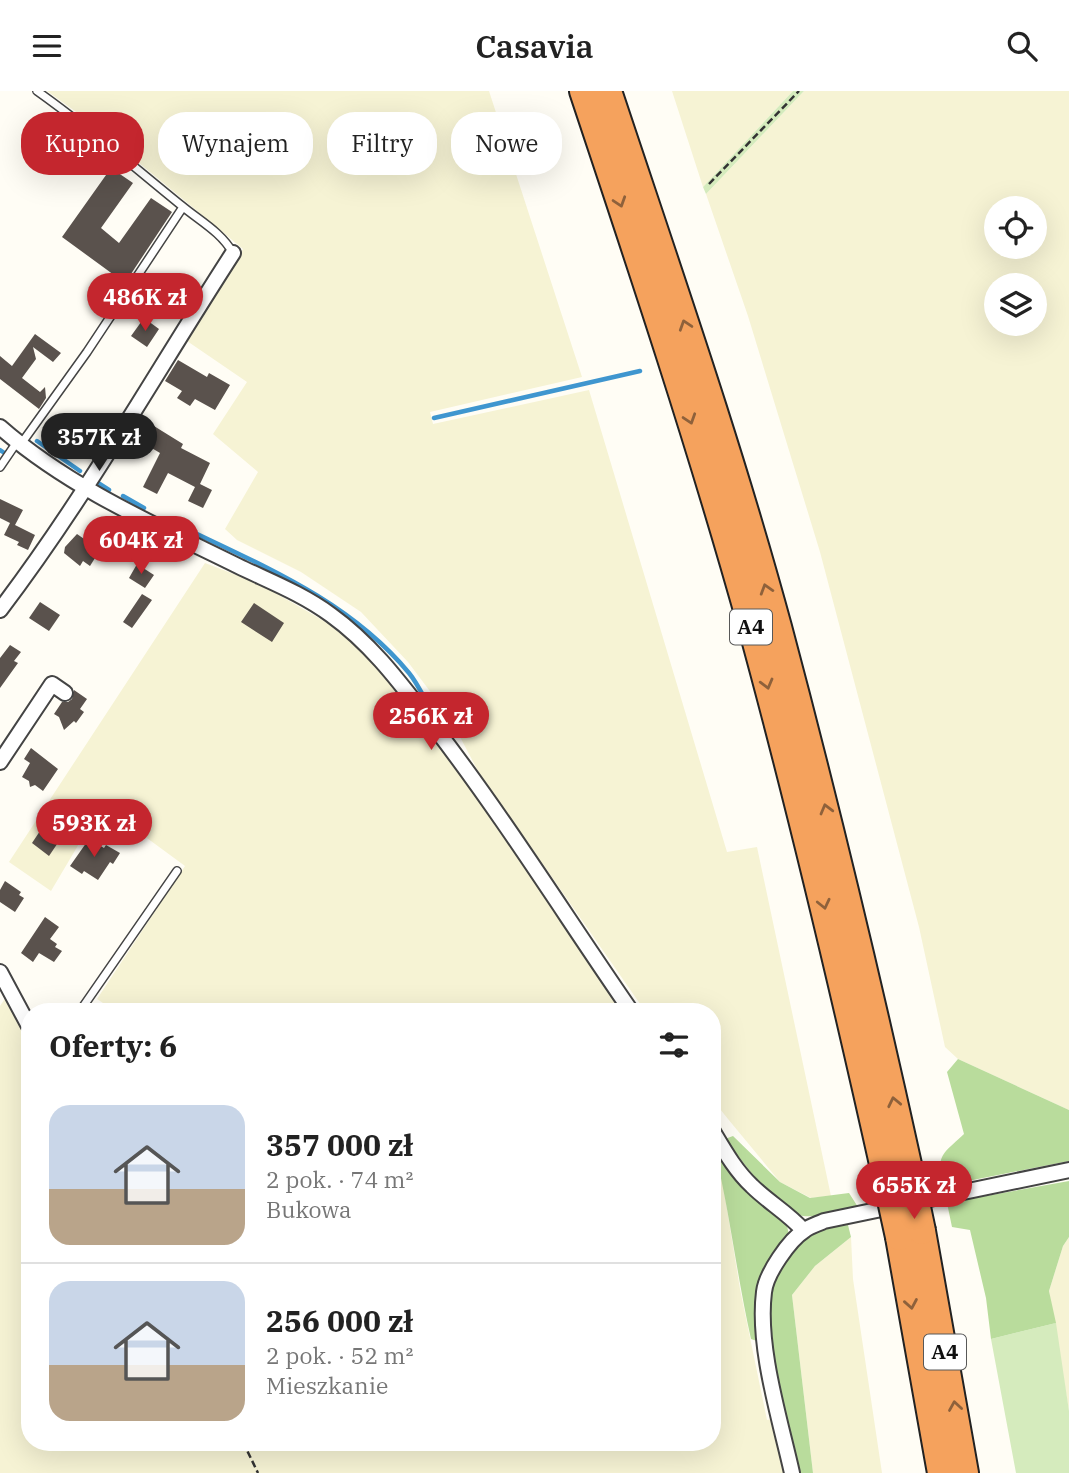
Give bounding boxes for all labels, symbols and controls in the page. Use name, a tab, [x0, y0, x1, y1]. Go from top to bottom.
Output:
text: Casavia	[475, 25, 594, 67]
icon: menu	[28, 27, 66, 65]
icon: search	[1003, 27, 1041, 65]
chip: Kupno	[21, 112, 144, 175]
chip: Wynajem	[158, 112, 313, 175]
chip: Filtry	[327, 112, 437, 175]
chip: Nowe	[451, 112, 562, 175]
one-way arrow	[612, 196, 626, 208]
map controls	[984, 196, 1047, 336]
button: locate	[984, 196, 1047, 259]
pin: 486K zł	[80, 273, 210, 333]
button: layers	[984, 273, 1047, 336]
text: 486K zł	[103, 281, 187, 311]
one-way arrow	[679, 319, 693, 332]
one-way arrow	[681, 412, 696, 424]
pin: 357K zł	[34, 413, 164, 473]
text: 357K zł	[57, 421, 141, 451]
pin: 604K zł	[76, 517, 206, 576]
text: 604K zł	[99, 524, 183, 554]
one-way arrow	[760, 584, 775, 596]
road number: A4	[730, 609, 772, 645]
one-way arrow	[758, 678, 773, 690]
pin: 256K zł	[366, 693, 496, 752]
text: 256K zł	[389, 700, 473, 730]
pin: 593K zł	[29, 799, 159, 859]
one-way arrow	[819, 803, 834, 815]
text: 593K zł	[52, 807, 136, 837]
one-way arrow	[816, 898, 831, 910]
text: Oferty: 6	[49, 1026, 177, 1065]
icon: filters	[655, 1026, 693, 1064]
one-way arrow	[888, 1096, 903, 1108]
text: 357 000 zł	[266, 1125, 413, 1164]
icon: home	[105, 1133, 189, 1217]
pin: 655K zł	[849, 1161, 979, 1221]
text: 2 pok. · 74 m²	[266, 1164, 413, 1194]
text: 655K zł	[872, 1169, 956, 1199]
text: Bukowa	[266, 1194, 352, 1224]
one-way arrow	[903, 1298, 918, 1310]
text: 256 000 zł	[266, 1301, 413, 1340]
icon: home	[105, 1309, 189, 1393]
road number: A4	[924, 1335, 966, 1369]
text: 2 pok. · 52 m²	[266, 1340, 413, 1370]
text: Mieszkanie	[266, 1370, 388, 1400]
one-way arrow	[948, 1400, 963, 1412]

